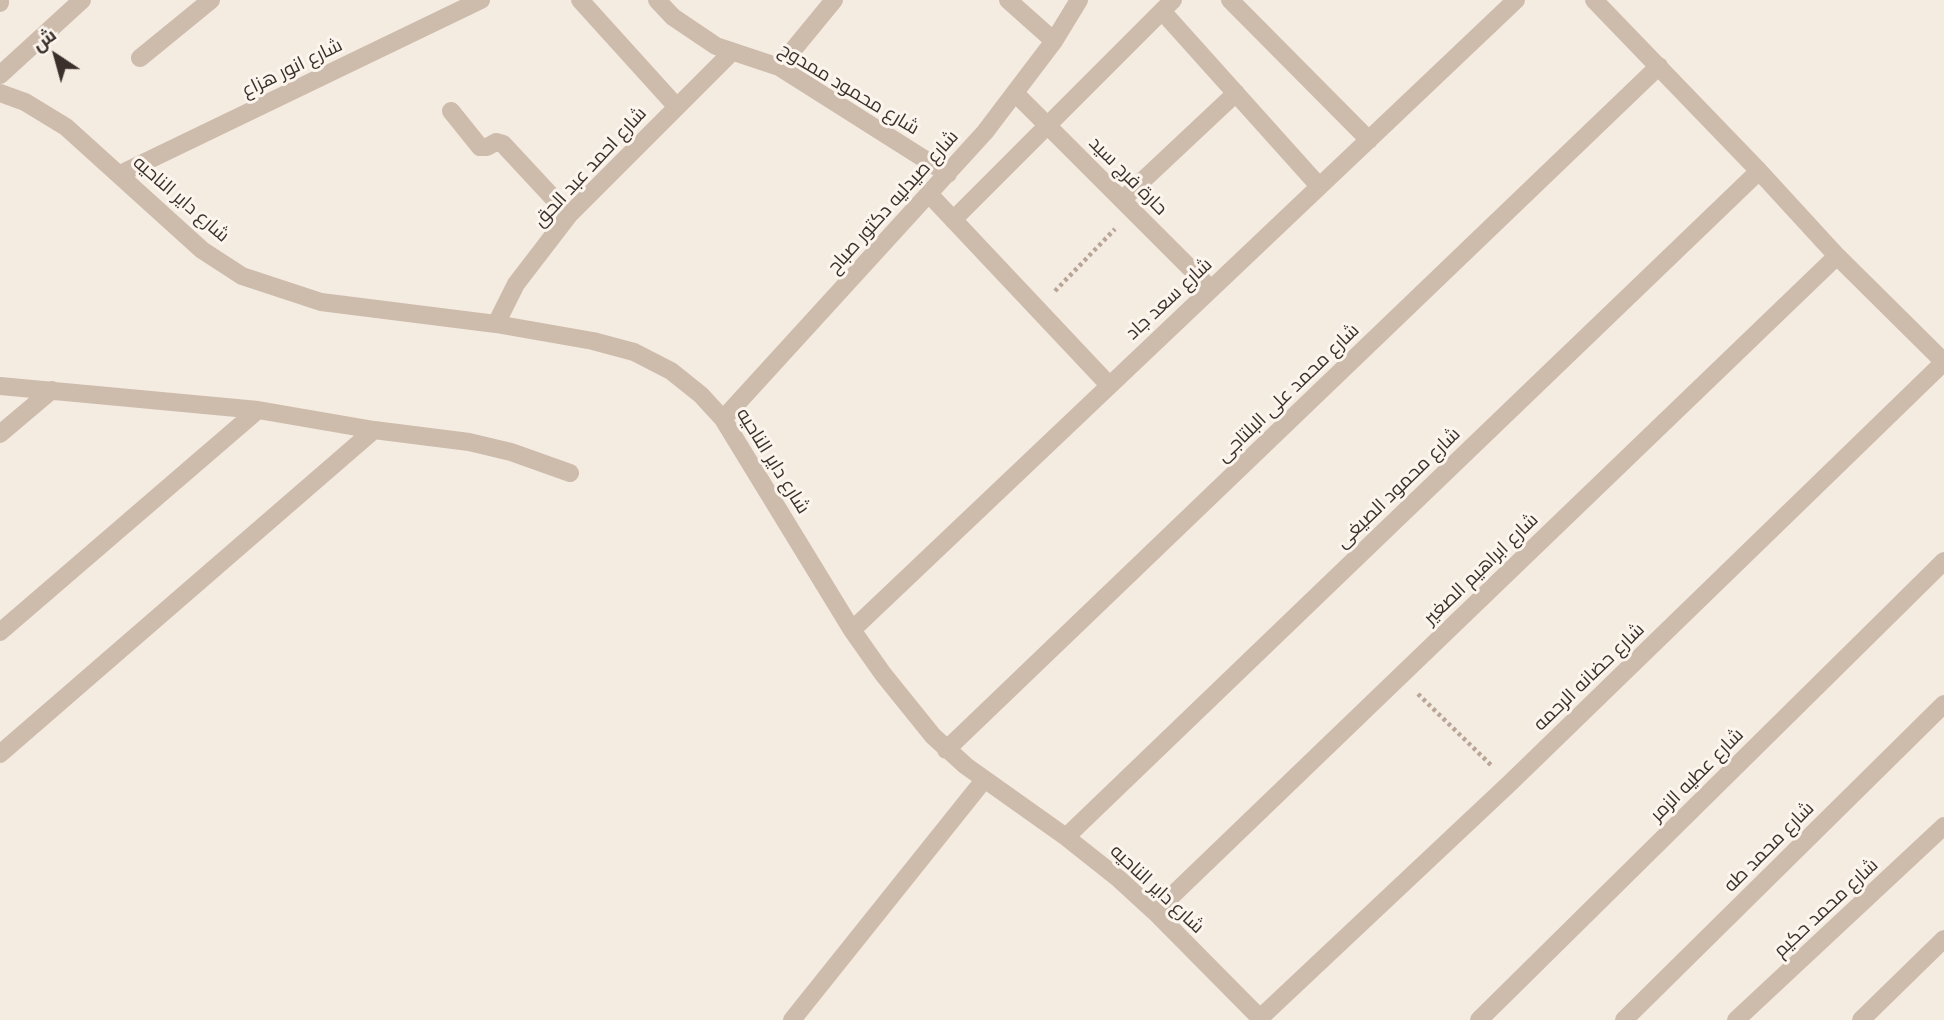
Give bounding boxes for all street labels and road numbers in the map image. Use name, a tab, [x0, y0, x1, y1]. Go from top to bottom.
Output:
street label: شارع انور هزاع	[238, 34, 346, 102]
street label: شارع محمود ممدوح	[775, 38, 923, 140]
street label: شارع احمد عبد الحق	[529, 102, 651, 232]
street label: شارع صيدليه دكتور صباح	[823, 126, 963, 278]
street label: حارة فرج سيد	[1084, 132, 1172, 220]
street label: شارع داير الناحيه	[128, 151, 234, 247]
street label: شارع سعد جاد	[1121, 253, 1217, 345]
street label: شارع محمد على البلتاجى	[1212, 319, 1364, 467]
street label: شارع داير الناحيه	[731, 404, 815, 518]
street label: شارع محمود الصيغى	[1331, 423, 1465, 553]
street label: شارع ابراهيم الصغير	[1419, 508, 1543, 630]
street label: شارع حضانه الرحمه	[1529, 618, 1649, 736]
street label: شارع عطيه الزمر	[1646, 724, 1748, 826]
street label: شارع محمد طه	[1719, 797, 1819, 897]
street label: شارع داير الناحيه	[1105, 840, 1209, 938]
street label: شارع محمد حكيم	[1769, 854, 1883, 962]

